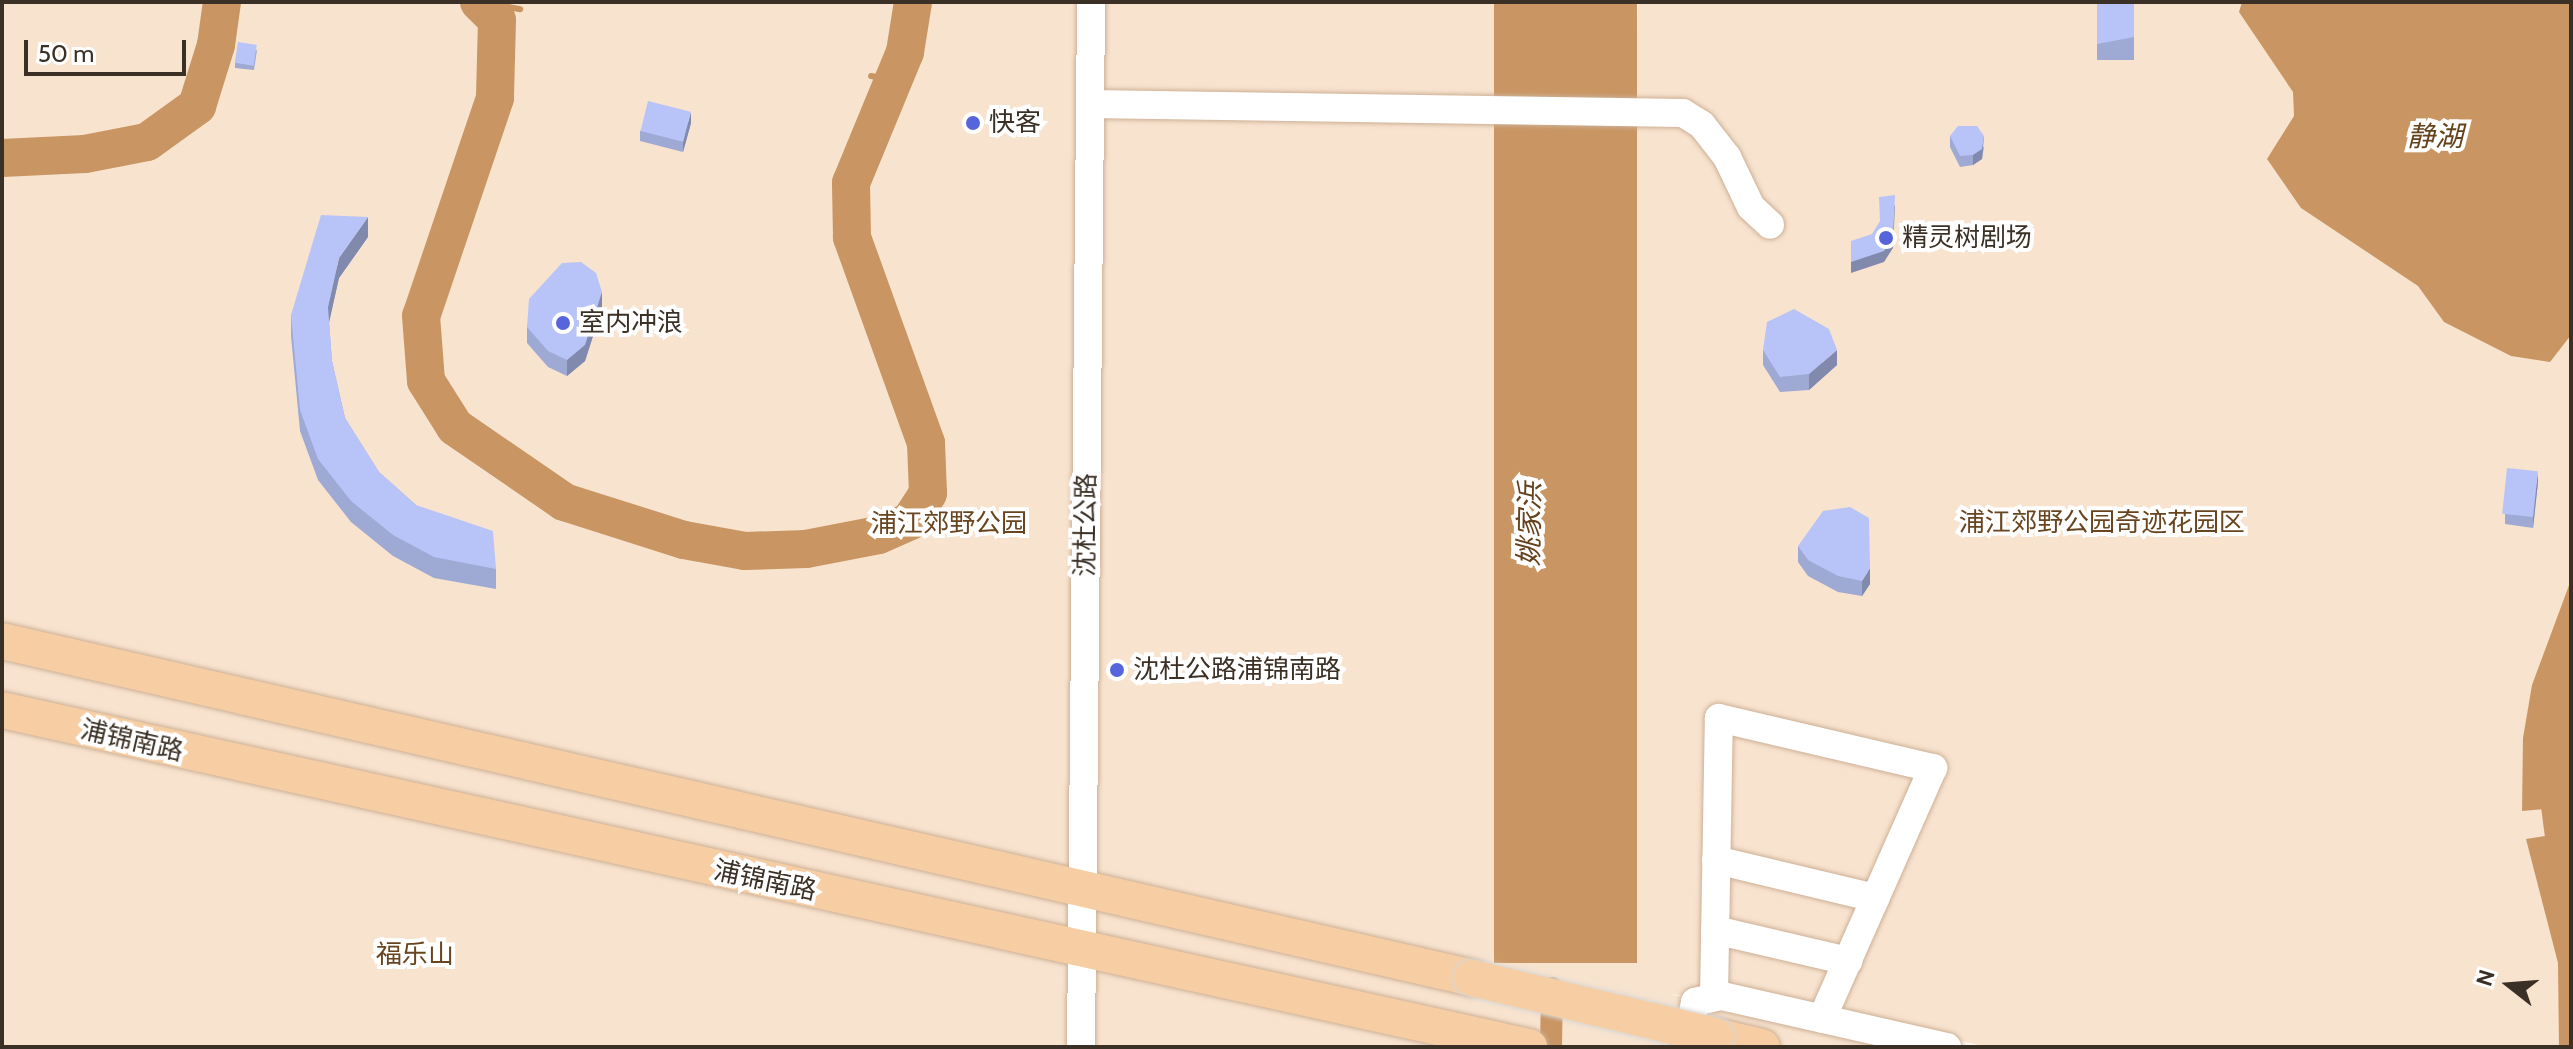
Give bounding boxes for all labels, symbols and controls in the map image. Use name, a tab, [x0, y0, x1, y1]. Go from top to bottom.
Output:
scale bar	[28, 24, 190, 74]
text: 50 m	[38, 39, 94, 68]
place label: 快客	[989, 107, 1041, 139]
marker: 快客	[964, 114, 982, 132]
water label: 静湖	[2407, 119, 2463, 153]
place label: 精灵树剧场	[1902, 222, 2032, 254]
marker: 精灵树剧场	[1877, 229, 1895, 247]
place label: 室内冲浪	[579, 307, 683, 339]
marker: 室内冲浪	[554, 314, 572, 332]
street label: 沈杜公路	[1069, 473, 1103, 577]
water label: 姚家浜	[1511, 482, 1547, 566]
park label: 浦江郊野公园奇迹花园区	[1959, 507, 2245, 539]
park label: 浦江郊野公园	[871, 508, 1027, 540]
place label: 沈杜公路浦锦南路	[1133, 654, 1341, 686]
marker: 沈杜公路浦锦南路	[1108, 661, 1126, 679]
street label: 浦锦南路	[78, 714, 186, 768]
street label: 浦锦南路	[711, 855, 819, 907]
park label: 福乐山	[376, 939, 454, 971]
north arrow	[2469, 945, 2549, 1025]
text: N	[2470, 966, 2501, 989]

